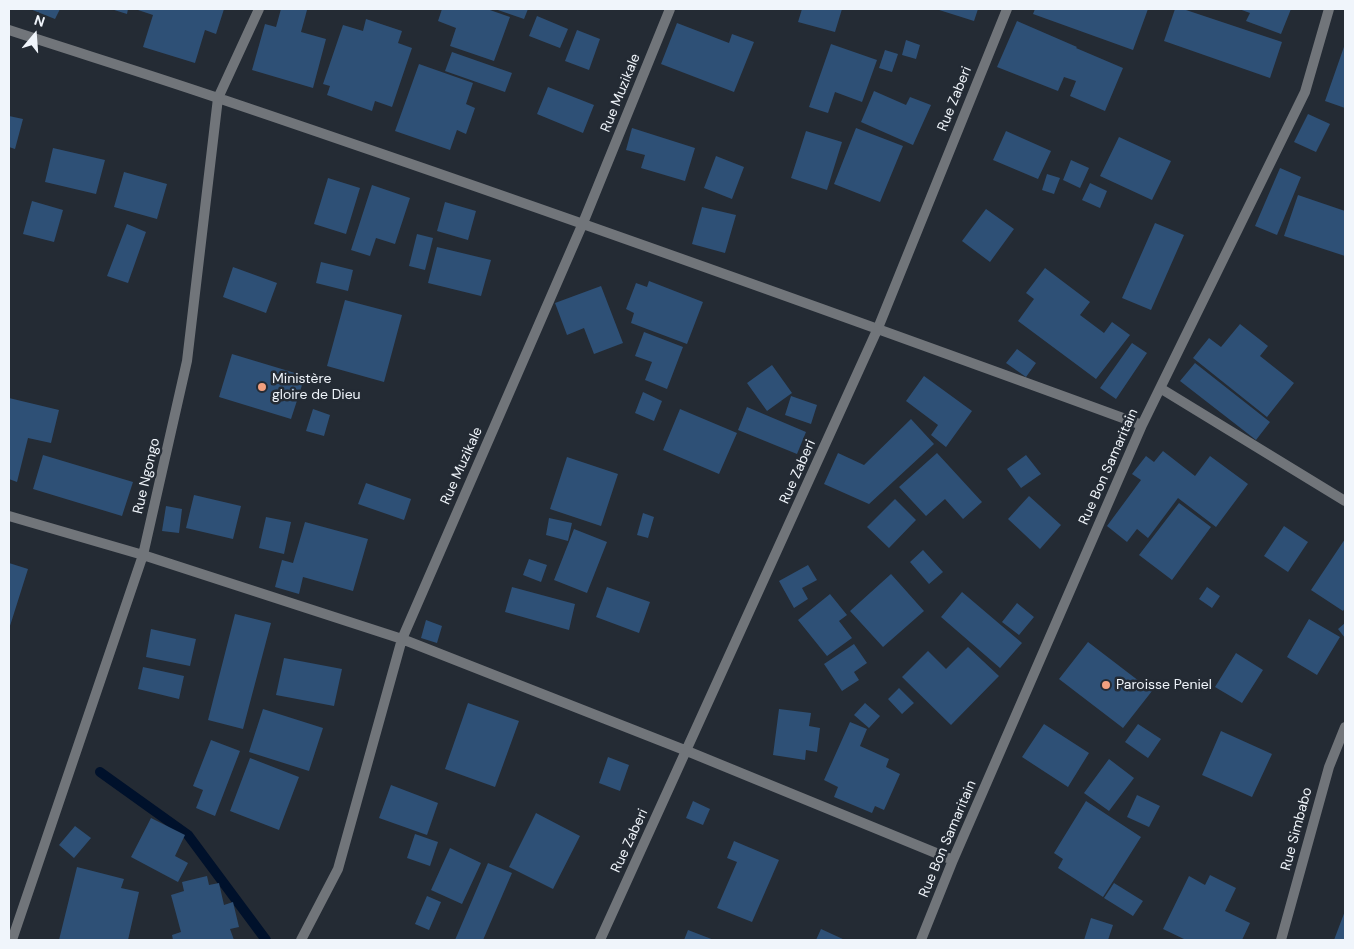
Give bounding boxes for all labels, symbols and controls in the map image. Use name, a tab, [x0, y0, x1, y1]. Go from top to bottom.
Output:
north arrow	[10, 10, 60, 60]
text: N	[32, 11, 47, 31]
street label: Rue Muzikale	[598, 51, 644, 135]
street label: Rue Zaberi	[934, 64, 976, 134]
place label: Ministère gloire de Dieu	[272, 371, 361, 404]
marker: Ministère gloire de Dieu	[256, 381, 268, 393]
street label: Rue Bon Samaritain	[1076, 406, 1142, 528]
street label: Rue Muzikale	[437, 425, 487, 507]
street label: Rue Ngongo	[130, 436, 164, 516]
street label: Rue Zaberi	[776, 437, 820, 507]
place label: Paroisse Peniel	[1116, 677, 1212, 693]
marker: Paroisse Peniel	[1100, 679, 1112, 691]
street label: Rue Bon Samaritain	[916, 778, 980, 900]
street label: Rue Simbabo	[1278, 786, 1316, 872]
street label: Rue Zaberi	[608, 806, 652, 876]

